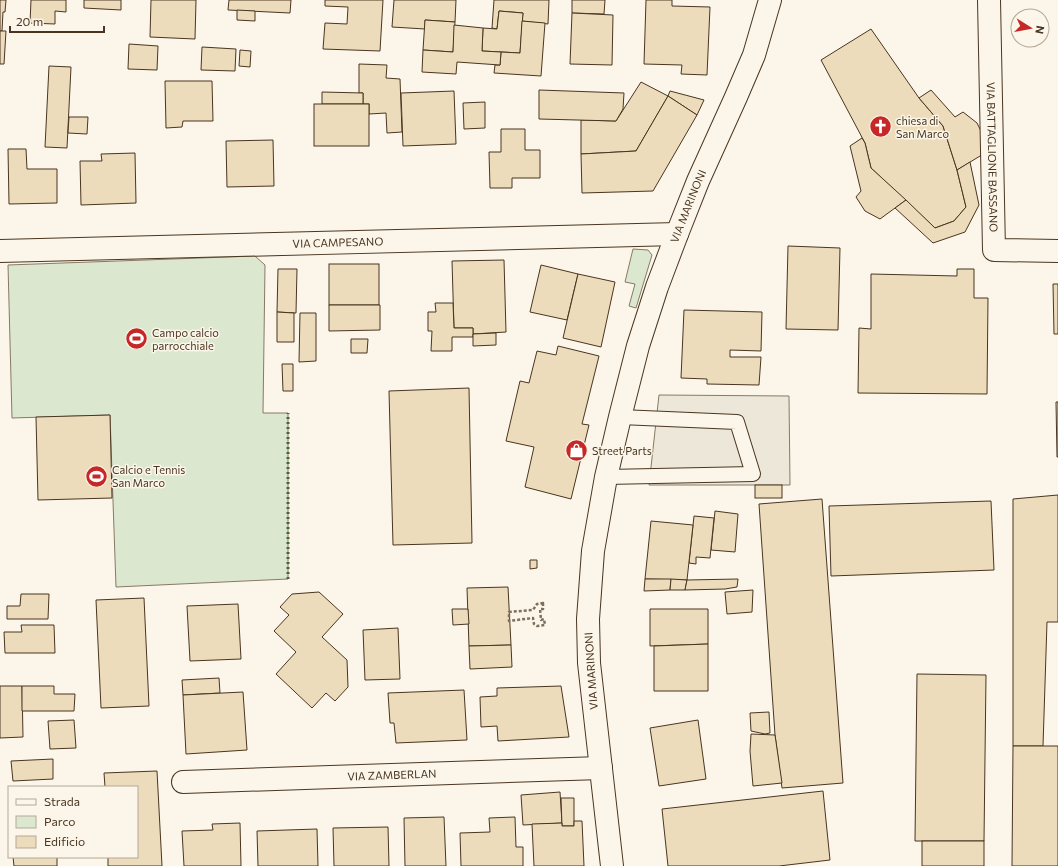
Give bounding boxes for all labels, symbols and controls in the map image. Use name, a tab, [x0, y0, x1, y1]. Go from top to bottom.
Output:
scale bar	[10, 8, 104, 34]
north arrow	[1010, 8, 1050, 48]
text: 20 m	[16, 14, 43, 28]
text: N	[1033, 25, 1047, 35]
street label: VIA BATTAGLIONE BASSANO	[985, 82, 1001, 232]
church icon: chiesa di San Marco	[868, 114, 894, 140]
place label: chiesa di San Marco	[896, 114, 949, 140]
street label: VIA MARINONI	[667, 167, 708, 244]
street label: VIA CAMPESANO	[292, 234, 383, 250]
sports icon: Campo calcio parrocchiale	[124, 326, 150, 352]
place label: Campo calcio parrocchiale	[152, 326, 219, 352]
shop icon: Street Parts	[564, 438, 590, 464]
place label: Street Parts	[592, 444, 652, 457]
sports icon: Calcio e Tennis San Marco	[83, 463, 109, 489]
place label: Calcio e Tennis San Marco	[112, 463, 185, 489]
street label: VIA MARINONI	[581, 632, 600, 710]
street label: VIA ZAMBERLAN	[347, 767, 437, 782]
legend	[8, 786, 138, 858]
text: Strada	[44, 794, 80, 808]
text: Parco	[44, 814, 76, 828]
text: Edificio	[44, 834, 85, 848]

